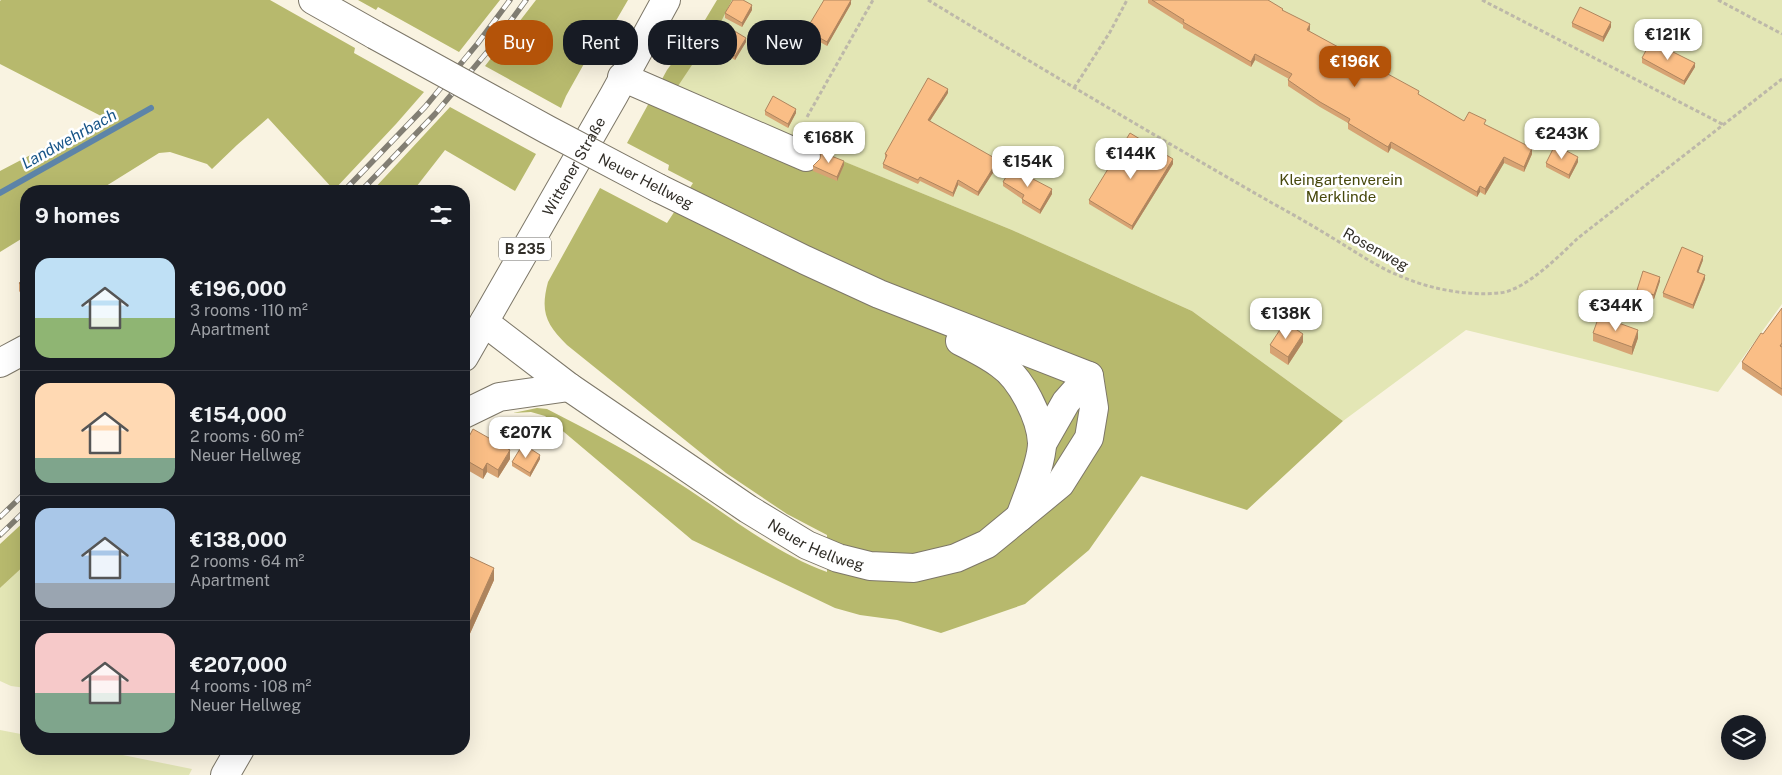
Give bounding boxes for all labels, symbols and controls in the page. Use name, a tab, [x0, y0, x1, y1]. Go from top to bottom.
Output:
pin: €121K	[1633, 18, 1703, 61]
chip: Buy	[485, 20, 553, 65]
chip: Rent	[563, 20, 638, 65]
chip: Filters	[648, 20, 737, 65]
chip: New	[747, 20, 821, 65]
text: €121K	[1645, 25, 1691, 44]
pin: €196K	[1320, 46, 1390, 88]
text: €196K	[1330, 52, 1380, 71]
water label: Landwehrbach	[18, 105, 120, 173]
street label: Wittener Straße	[538, 114, 608, 218]
pin: €243K	[1527, 118, 1597, 160]
pin: €168K	[794, 121, 864, 164]
text: €243K	[1535, 124, 1589, 143]
text: €168K	[804, 128, 854, 147]
pin: €144K	[1096, 138, 1166, 180]
text: €144K	[1106, 144, 1156, 163]
pin: €154K	[993, 146, 1063, 188]
street label: Neuer Hellweg	[596, 150, 696, 212]
text: €154K	[1003, 152, 1053, 171]
park label: Kleingartenverein Merklinde	[1279, 171, 1403, 205]
icon: filters	[427, 201, 455, 229]
text: 9 homes	[35, 203, 120, 228]
street label: Rosenweg	[1340, 224, 1412, 274]
road number: B 235	[499, 238, 551, 260]
text: €196,000	[190, 276, 287, 301]
icon: home	[75, 278, 135, 338]
pin: €344K	[1581, 290, 1651, 332]
text: €344K	[1589, 296, 1643, 315]
pin: €138K	[1251, 298, 1321, 340]
text: 3 rooms · 110 m²	[190, 301, 308, 320]
text: €138K	[1261, 304, 1311, 323]
text: Apartment	[190, 320, 270, 339]
text: €154,000	[190, 402, 287, 427]
icon: home	[75, 403, 135, 463]
pin: €207K	[491, 416, 561, 459]
text: €207K	[500, 423, 552, 442]
text: 2 rooms · 60 m²	[190, 427, 304, 446]
text: Neuer Hellweg	[190, 446, 301, 465]
street label: Neuer Hellweg	[765, 515, 866, 573]
text: €138,000	[190, 527, 287, 552]
icon: home	[75, 528, 135, 588]
text: 2 rooms · 64 m²	[190, 552, 304, 571]
text: Apartment	[190, 571, 270, 590]
text: €207,000	[190, 652, 287, 677]
icon: home	[75, 653, 135, 713]
text: 4 rooms · 108 m²	[190, 677, 311, 696]
text: Neuer Hellweg	[190, 696, 301, 715]
map controls	[1721, 715, 1766, 760]
button: layers	[1721, 715, 1766, 760]

